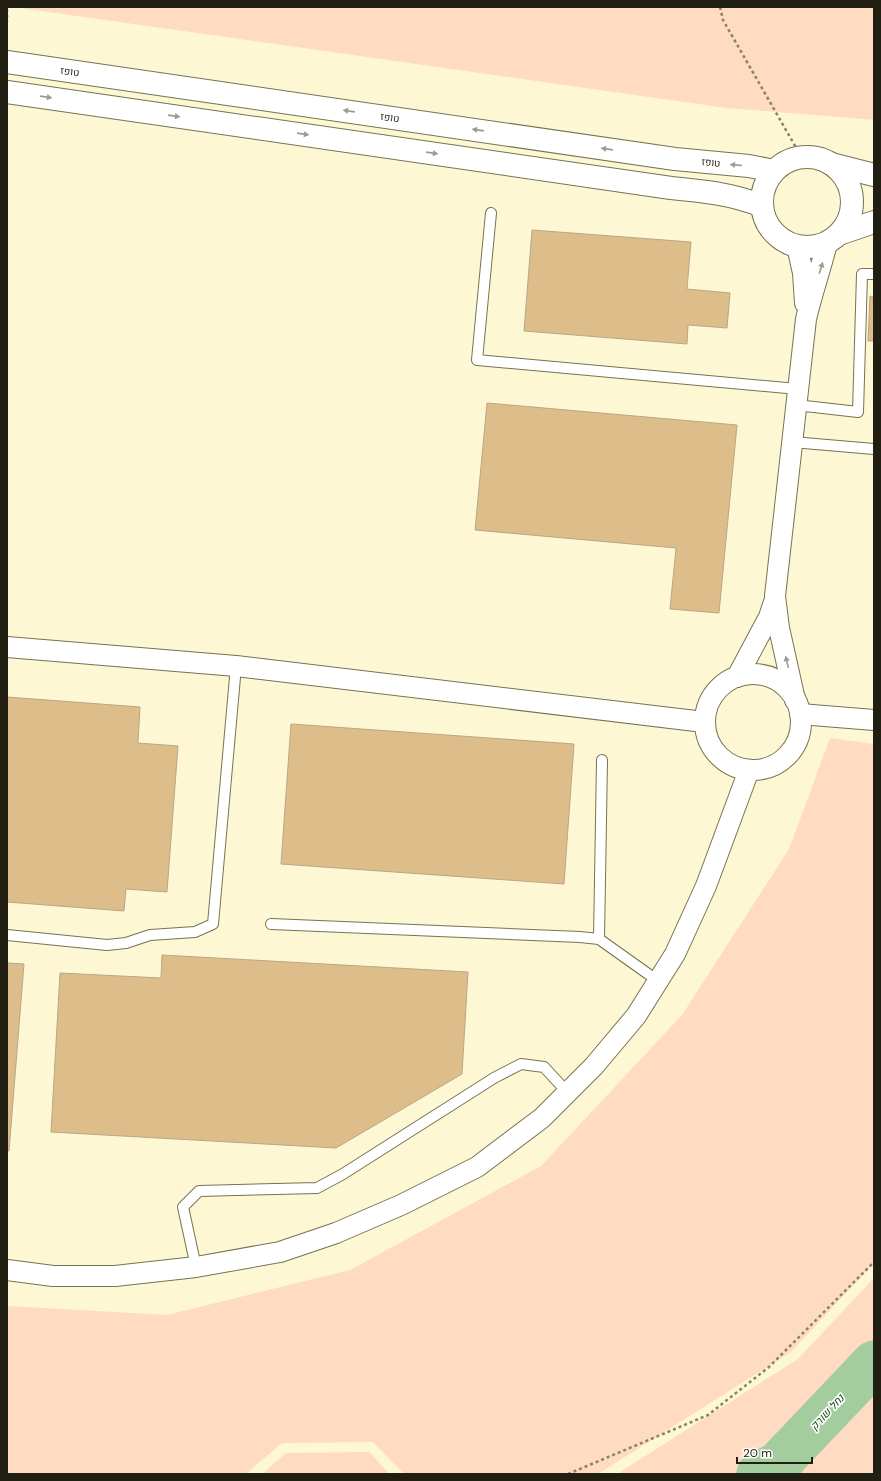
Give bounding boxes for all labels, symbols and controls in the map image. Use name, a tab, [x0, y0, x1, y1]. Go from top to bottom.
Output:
street label: טופז	[60, 64, 80, 79]
one-way arrow	[40, 94, 52, 100]
one-way arrow	[343, 108, 355, 114]
street label: טופז	[380, 110, 400, 125]
one-way arrow	[168, 113, 180, 119]
one-way arrow	[472, 127, 484, 133]
one-way arrow	[297, 131, 309, 137]
one-way arrow	[601, 146, 613, 152]
one-way arrow	[426, 150, 438, 156]
street label: טופז	[701, 155, 721, 170]
one-way arrow	[730, 161, 742, 168]
one-way arrow	[818, 262, 824, 274]
one-way arrow	[783, 656, 789, 668]
water label: נחל שורק	[807, 1391, 848, 1433]
scale bar	[737, 1439, 812, 1465]
text: 20 m	[743, 1445, 772, 1461]

